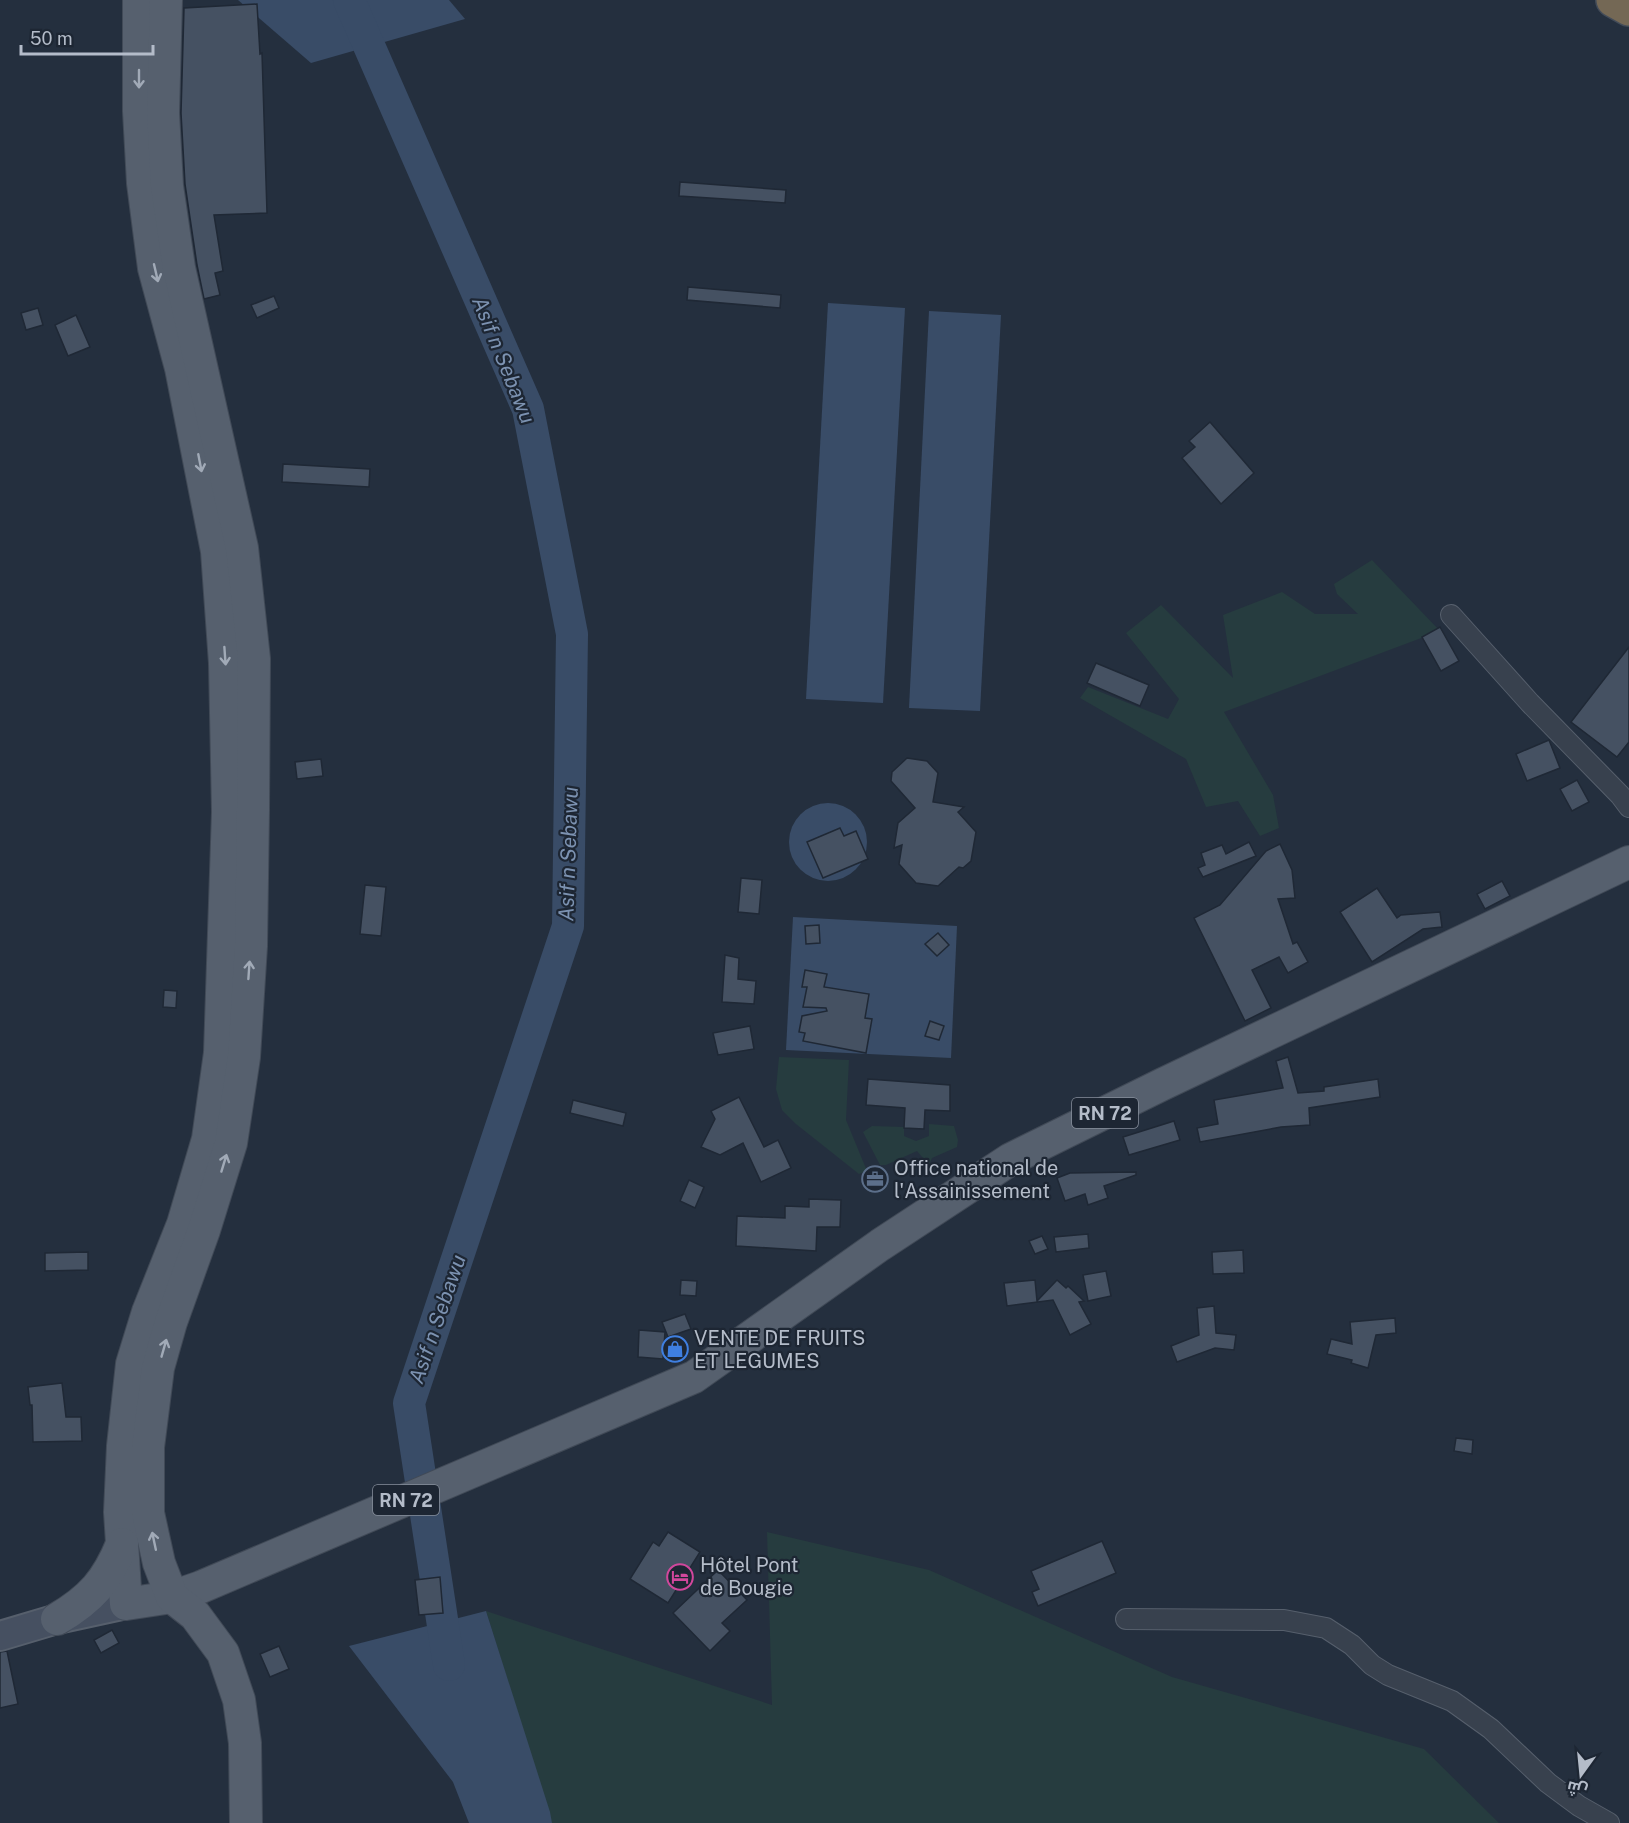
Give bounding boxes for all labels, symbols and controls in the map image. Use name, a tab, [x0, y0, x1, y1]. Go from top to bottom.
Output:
scale bar	[21, 18, 153, 56]
text: 50 m	[30, 28, 73, 49]
one-way arrow	[133, 69, 145, 89]
one-way arrow	[151, 263, 162, 283]
water label: Asif n Sebawu	[467, 293, 541, 427]
one-way arrow	[195, 453, 206, 473]
one-way arrow	[219, 646, 230, 666]
water label: Asif n Sebawu	[553, 786, 583, 922]
one-way arrow	[244, 961, 255, 981]
road number: RN 72	[1072, 1098, 1138, 1128]
one-way arrow	[220, 1154, 231, 1173]
place label: Office national de l'Assainissement	[894, 1156, 1058, 1203]
office icon: Office national de l'Assainissement	[860, 1164, 890, 1194]
water label: Asif n Sebawu	[403, 1251, 471, 1387]
place label: VENTE DE FRUITS ET LEGUMES	[694, 1326, 865, 1373]
shop icon: VENTE DE FRUITS ET LEGUMES	[660, 1334, 690, 1364]
one-way arrow	[159, 1339, 170, 1358]
road number: RN 72	[373, 1485, 439, 1515]
one-way arrow	[148, 1532, 159, 1551]
place label: Hôtel Pont de Bougie	[700, 1553, 799, 1600]
hotel icon: Hôtel Pont de Bougie	[665, 1562, 695, 1592]
north arrow	[1551, 1745, 1611, 1805]
text: ش	[1565, 1777, 1590, 1801]

